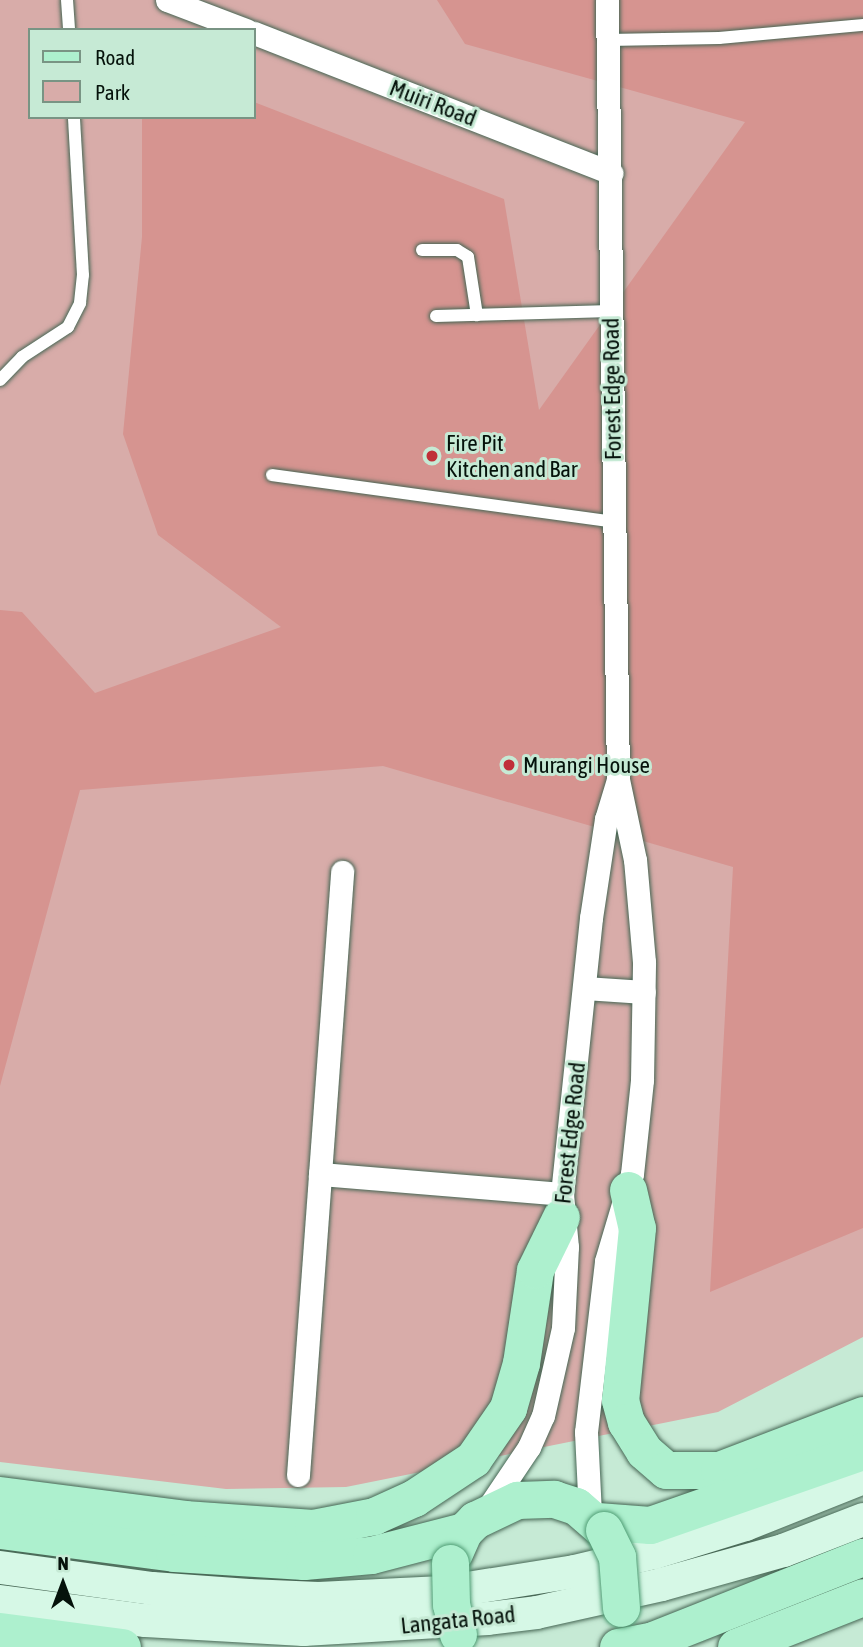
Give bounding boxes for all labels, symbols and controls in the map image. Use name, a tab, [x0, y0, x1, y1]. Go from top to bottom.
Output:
legend	[28, 28, 256, 119]
text: Road	[95, 45, 135, 69]
street label: Muiri Road	[386, 74, 480, 132]
text: Park	[95, 80, 130, 104]
street label: Forest Edge Road	[597, 318, 627, 460]
place label: Fire Pit Kitchen and Bar	[446, 429, 578, 483]
marker: Fire Pit Kitchen and Bar	[424, 448, 440, 464]
place label: Murangi House	[523, 751, 650, 779]
marker: Murangi House	[501, 757, 517, 773]
street label: Forest Edge Road	[549, 1061, 591, 1205]
north arrow	[28, 1549, 98, 1619]
text: N	[57, 1552, 69, 1574]
street label: Langata Road	[399, 1600, 517, 1640]

